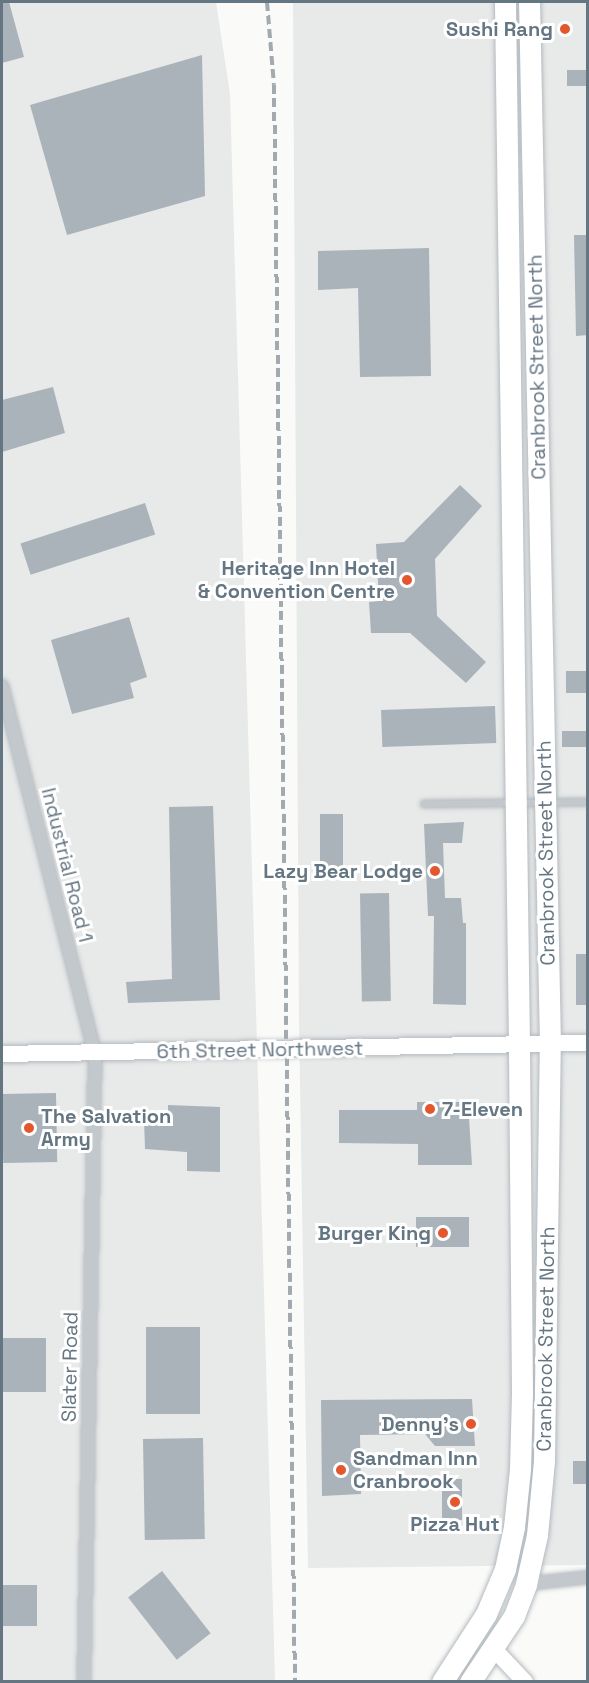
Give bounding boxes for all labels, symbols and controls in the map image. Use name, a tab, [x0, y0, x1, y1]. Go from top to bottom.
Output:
place label: Sushi Rang	[446, 17, 553, 41]
marker: Sushi Rang	[558, 22, 572, 36]
street label: Cranbrook Street North	[523, 254, 551, 480]
place label: Heritage Inn Hotel & Convention Centre	[198, 556, 395, 603]
marker: Heritage Inn Hotel & Convention Centre	[400, 573, 414, 587]
street label: Cranbrook Street North	[532, 740, 560, 966]
street label: Industrial Road 1	[36, 785, 98, 945]
place label: Lazy Bear Lodge	[263, 859, 423, 883]
marker: Lazy Bear Lodge	[428, 864, 442, 878]
street label: 6th Street Northwest	[156, 1036, 364, 1064]
place label: 7-Eleven	[442, 1097, 523, 1121]
marker: 7-Eleven	[423, 1102, 437, 1116]
place label: The Salvation Army	[41, 1104, 171, 1151]
marker: The Salvation Army	[22, 1121, 36, 1135]
place label: Burger King	[318, 1221, 431, 1245]
marker: Burger King	[436, 1226, 450, 1240]
street label: Cranbrook Street North	[532, 1226, 560, 1452]
street label: Slater Road	[57, 1312, 83, 1422]
place label: Denny's	[381, 1412, 459, 1436]
marker: Denny's	[464, 1417, 478, 1431]
place label: Sandman Inn Cranbrook	[353, 1446, 478, 1493]
marker: Sandman Inn Cranbrook	[334, 1463, 348, 1477]
marker: Pizza Hut	[448, 1495, 462, 1509]
place label: Pizza Hut	[410, 1512, 500, 1536]

